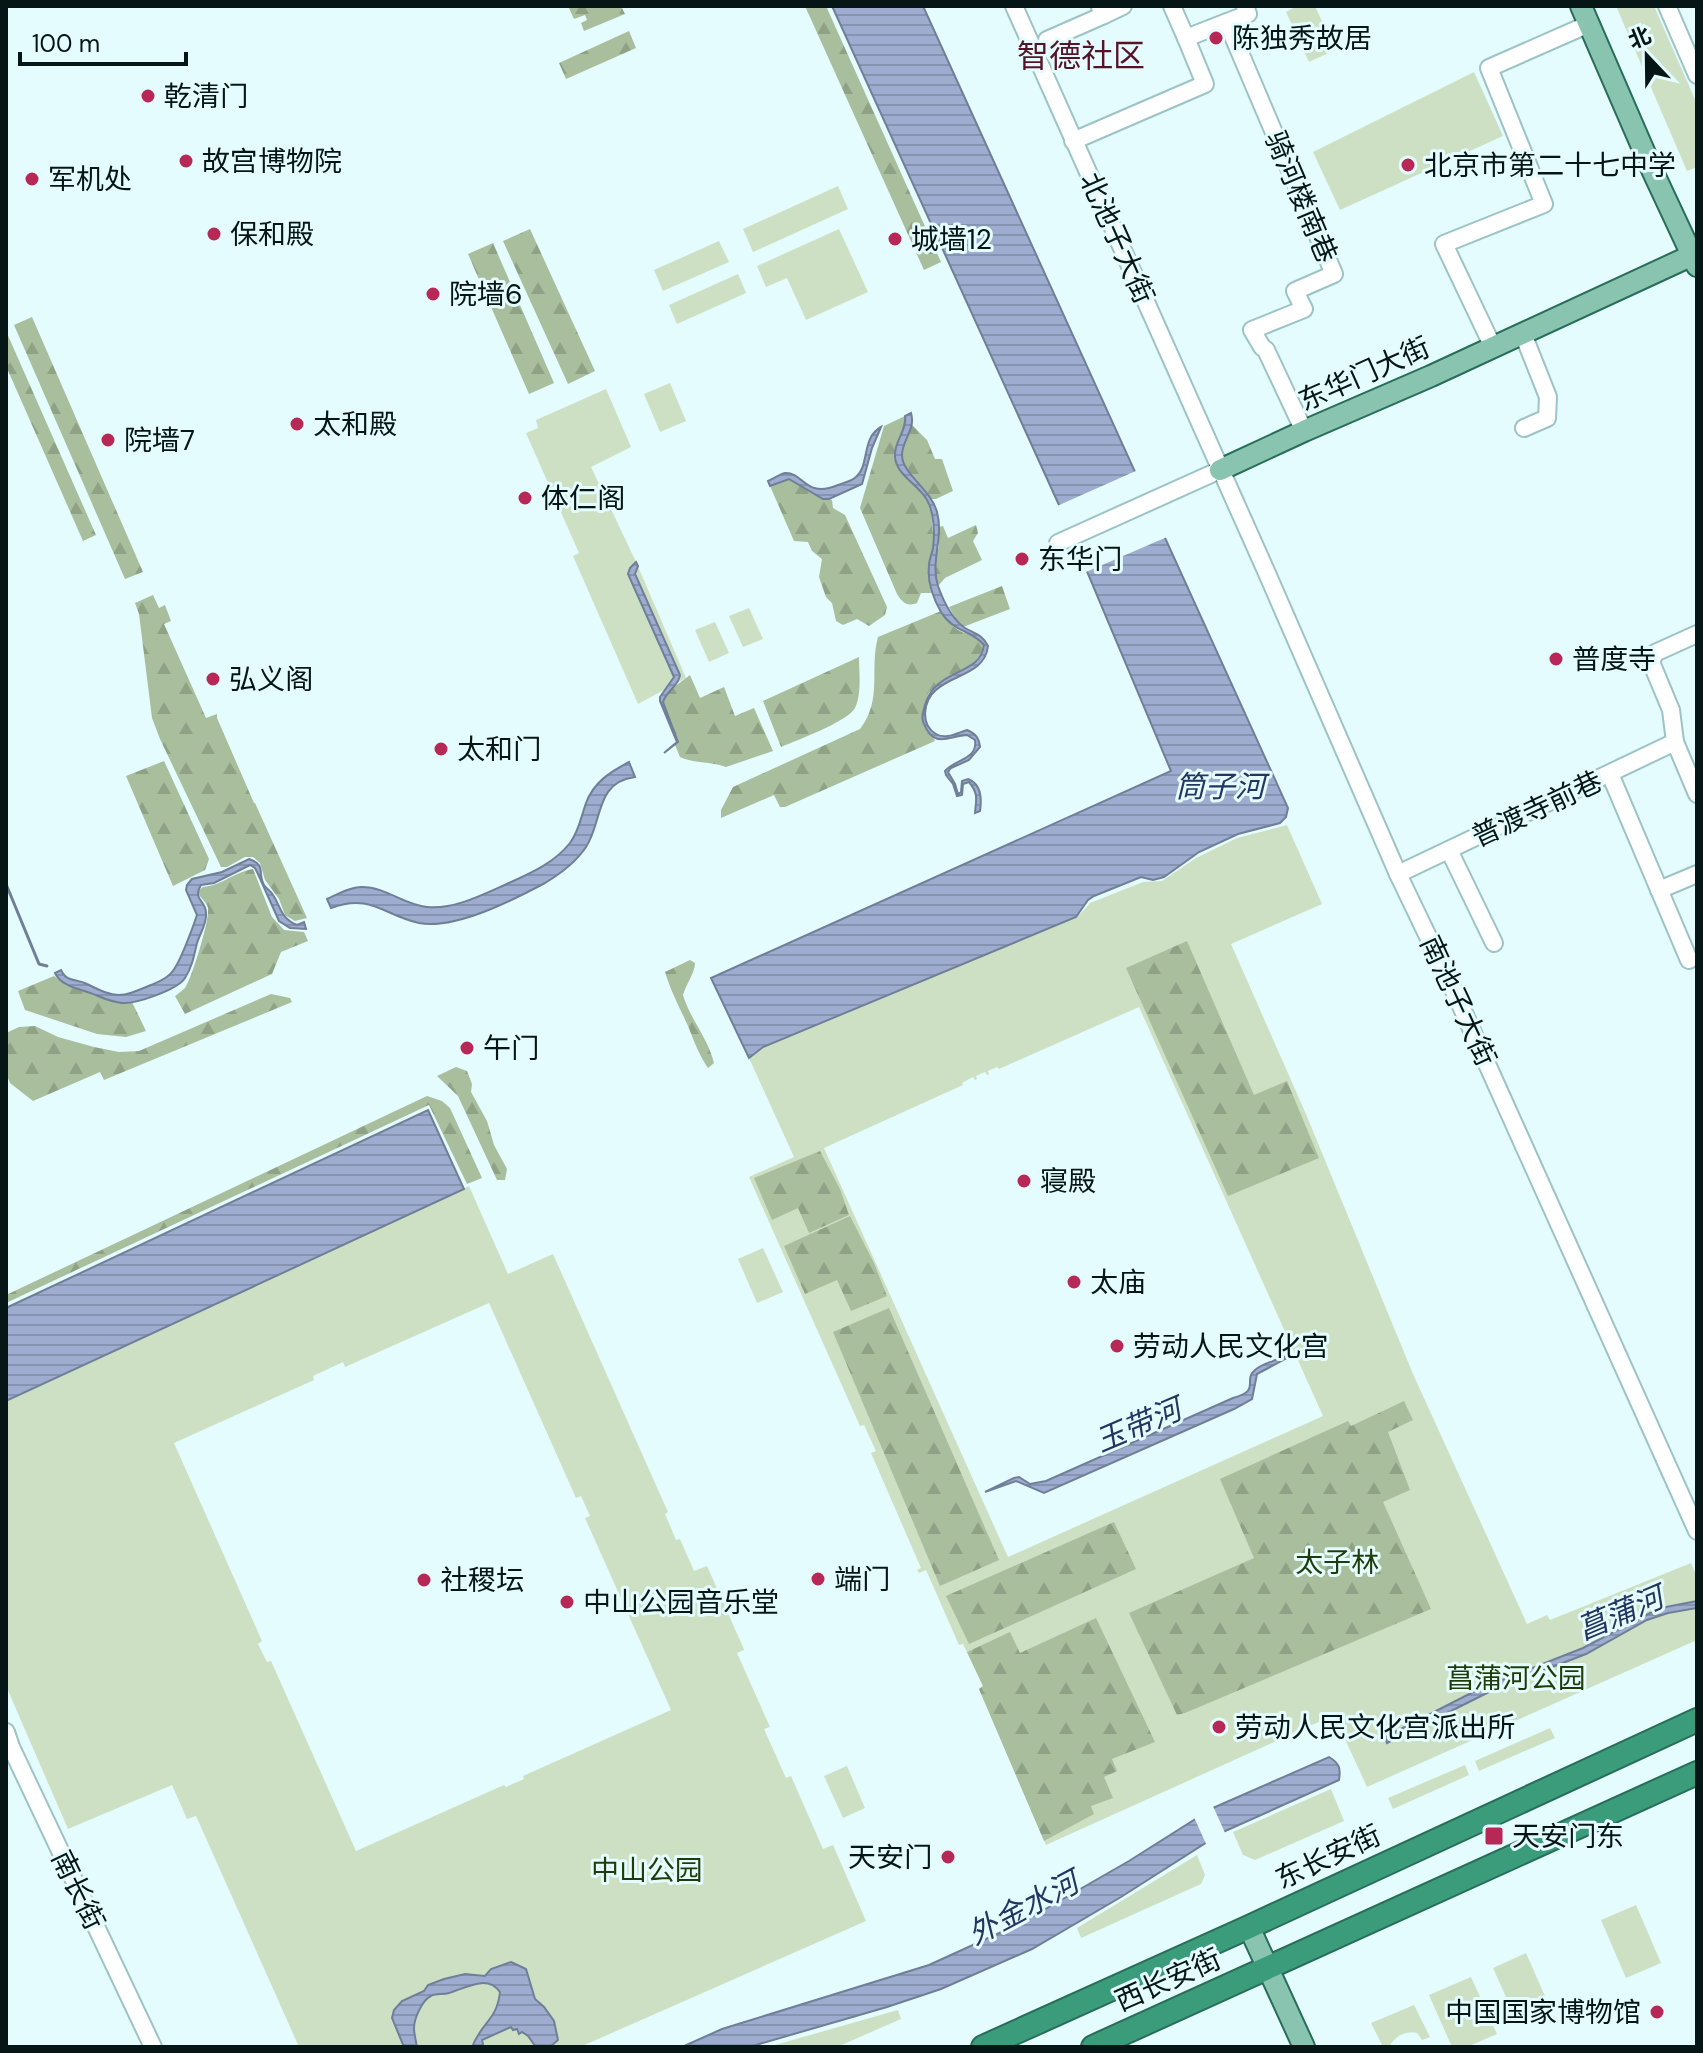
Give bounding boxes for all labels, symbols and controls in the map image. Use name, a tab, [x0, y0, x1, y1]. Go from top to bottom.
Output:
scale bar	[20, 16, 186, 66]
north arrow	[1607, 16, 1687, 96]
place label: 陈独秀故居	[1232, 20, 1372, 57]
text: 北	[1624, 20, 1655, 55]
text: 100 m	[32, 28, 100, 59]
marker: 陈独秀故居	[1207, 29, 1225, 47]
district label: 智德社区	[1017, 35, 1145, 77]
place label: 乾清门	[164, 78, 248, 115]
marker: 乾清门	[139, 87, 157, 105]
street label: 骑河楼南巷	[1257, 125, 1345, 269]
place label: 故宫博物院	[202, 143, 342, 180]
place label: 北京市第二十七中学	[1424, 147, 1676, 184]
marker: 故宫博物院	[177, 152, 195, 170]
marker: 北京市第二十七中学	[1399, 156, 1417, 174]
place label: 军机处	[48, 161, 132, 198]
street label: 北池子大街	[1072, 167, 1162, 309]
marker: 军机处	[23, 170, 41, 188]
place label: 保和殿	[230, 216, 314, 253]
place label: 城墙12	[911, 221, 992, 258]
marker: 保和殿	[205, 225, 223, 243]
marker: 城墙12	[886, 230, 904, 248]
place label: 院墙6	[449, 276, 523, 313]
marker: 院墙6	[424, 285, 442, 303]
street label: 东华门大街	[1293, 329, 1435, 419]
place label: 太和殿	[313, 406, 397, 443]
marker: 太和殿	[288, 415, 306, 433]
place label: 院墙7	[124, 422, 195, 459]
marker: 院墙7	[99, 431, 117, 449]
place label: 体仁阁	[541, 480, 625, 517]
marker: 体仁阁	[516, 489, 534, 507]
place label: 东华门	[1038, 541, 1122, 578]
marker: 东华门	[1013, 550, 1031, 568]
place label: 普度寺	[1572, 641, 1656, 678]
marker: 普度寺	[1547, 650, 1565, 668]
place label: 弘义阁	[229, 661, 313, 698]
marker: 弘义阁	[204, 670, 222, 688]
place label: 太和门	[457, 731, 541, 768]
marker: 太和门	[432, 740, 450, 758]
street label: 普渡寺前巷	[1466, 763, 1608, 855]
water label: 筒子河	[1175, 767, 1270, 806]
street label: 南池子大街	[1412, 930, 1504, 1072]
place label: 午门	[483, 1030, 539, 1067]
marker: 午门	[458, 1039, 476, 1057]
place label: 寝殿	[1040, 1163, 1096, 1200]
marker: 寝殿	[1015, 1172, 1033, 1190]
place label: 太庙	[1090, 1264, 1146, 1301]
marker: 太庙	[1065, 1273, 1083, 1291]
place label: 劳动人民文化宫	[1133, 1328, 1329, 1365]
marker: 劳动人民文化宫	[1108, 1337, 1126, 1355]
water label: 玉带河	[1089, 1388, 1192, 1461]
park label: 太子林	[1295, 1544, 1379, 1581]
place label: 端门	[834, 1561, 890, 1598]
place label: 社稷坛	[440, 1562, 524, 1599]
marker: 端门	[809, 1570, 827, 1588]
marker: 社稷坛	[415, 1571, 433, 1589]
water label: 菖蒲河	[1571, 1576, 1674, 1649]
place label: 中山公园音乐堂	[583, 1584, 779, 1621]
marker: 中山公园音乐堂	[558, 1593, 576, 1611]
park label: 菖蒲河公园	[1446, 1660, 1586, 1697]
place label: 劳动人民文化宫派出所	[1235, 1709, 1515, 1746]
marker: 劳动人民文化宫派出所	[1210, 1718, 1228, 1736]
street label: 东长安街	[1269, 1817, 1387, 1897]
place label: 天安门东	[1512, 1818, 1624, 1855]
marker: 天安门东	[1483, 1825, 1505, 1847]
place label: 天安门	[848, 1839, 932, 1876]
street label: 南长街	[43, 1844, 113, 1936]
marker: 天安门	[939, 1848, 957, 1866]
park label: 中山公园	[591, 1852, 703, 1889]
water label: 外金水河	[961, 1860, 1090, 1953]
street label: 西长安街	[1109, 1940, 1227, 2020]
place label: 中国国家博物馆	[1445, 1994, 1641, 2031]
marker: 中国国家博物馆	[1648, 2003, 1666, 2021]

